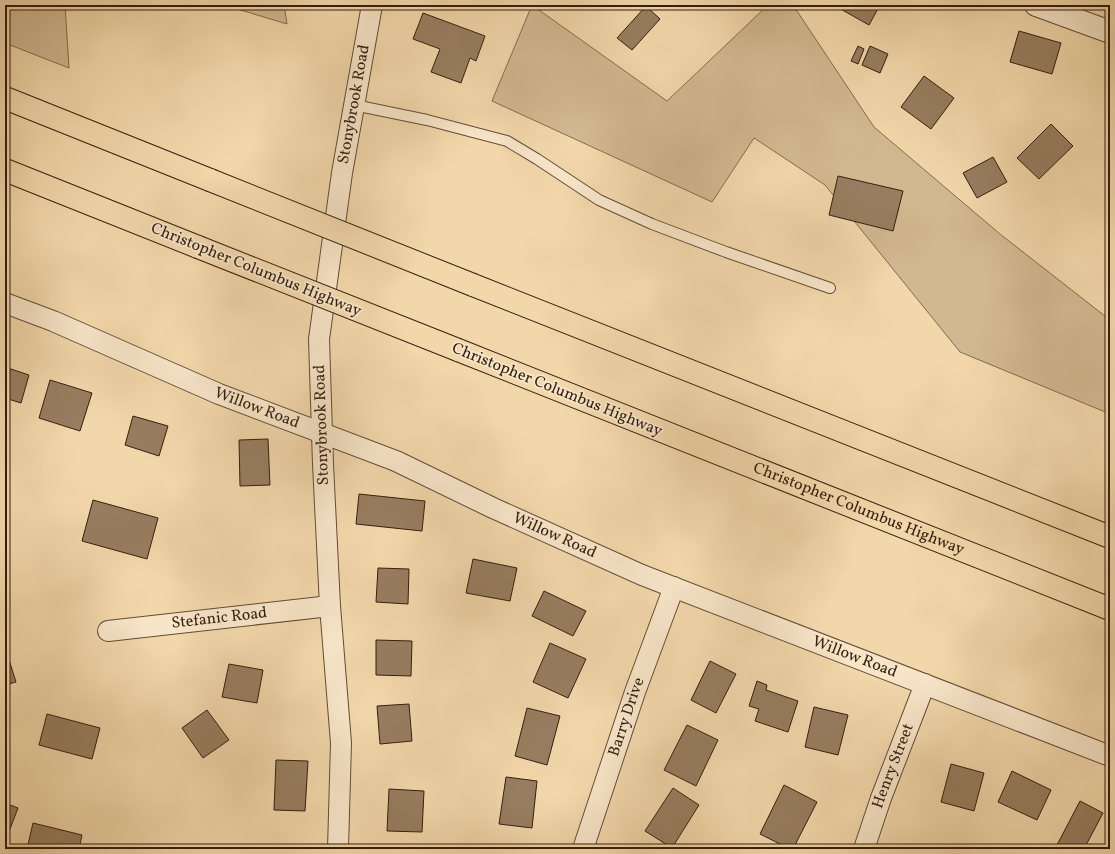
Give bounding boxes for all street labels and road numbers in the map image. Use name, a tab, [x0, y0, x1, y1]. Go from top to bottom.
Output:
street label: Stonybrook Road	[333, 43, 376, 166]
street label: Christopher Columbus Highway	[147, 218, 365, 323]
street label: Christopher Columbus Highway	[448, 338, 666, 443]
street label: Stonybrook Road	[309, 364, 335, 486]
street label: Willow Road	[211, 382, 303, 434]
street label: Christopher Columbus Highway	[750, 457, 968, 561]
street label: Willow Road	[509, 507, 600, 564]
street label: Stefanic Road	[170, 602, 268, 635]
street label: Willow Road	[809, 631, 900, 684]
street label: Barry Drive	[603, 675, 650, 759]
street label: Henry Street	[867, 720, 920, 811]

